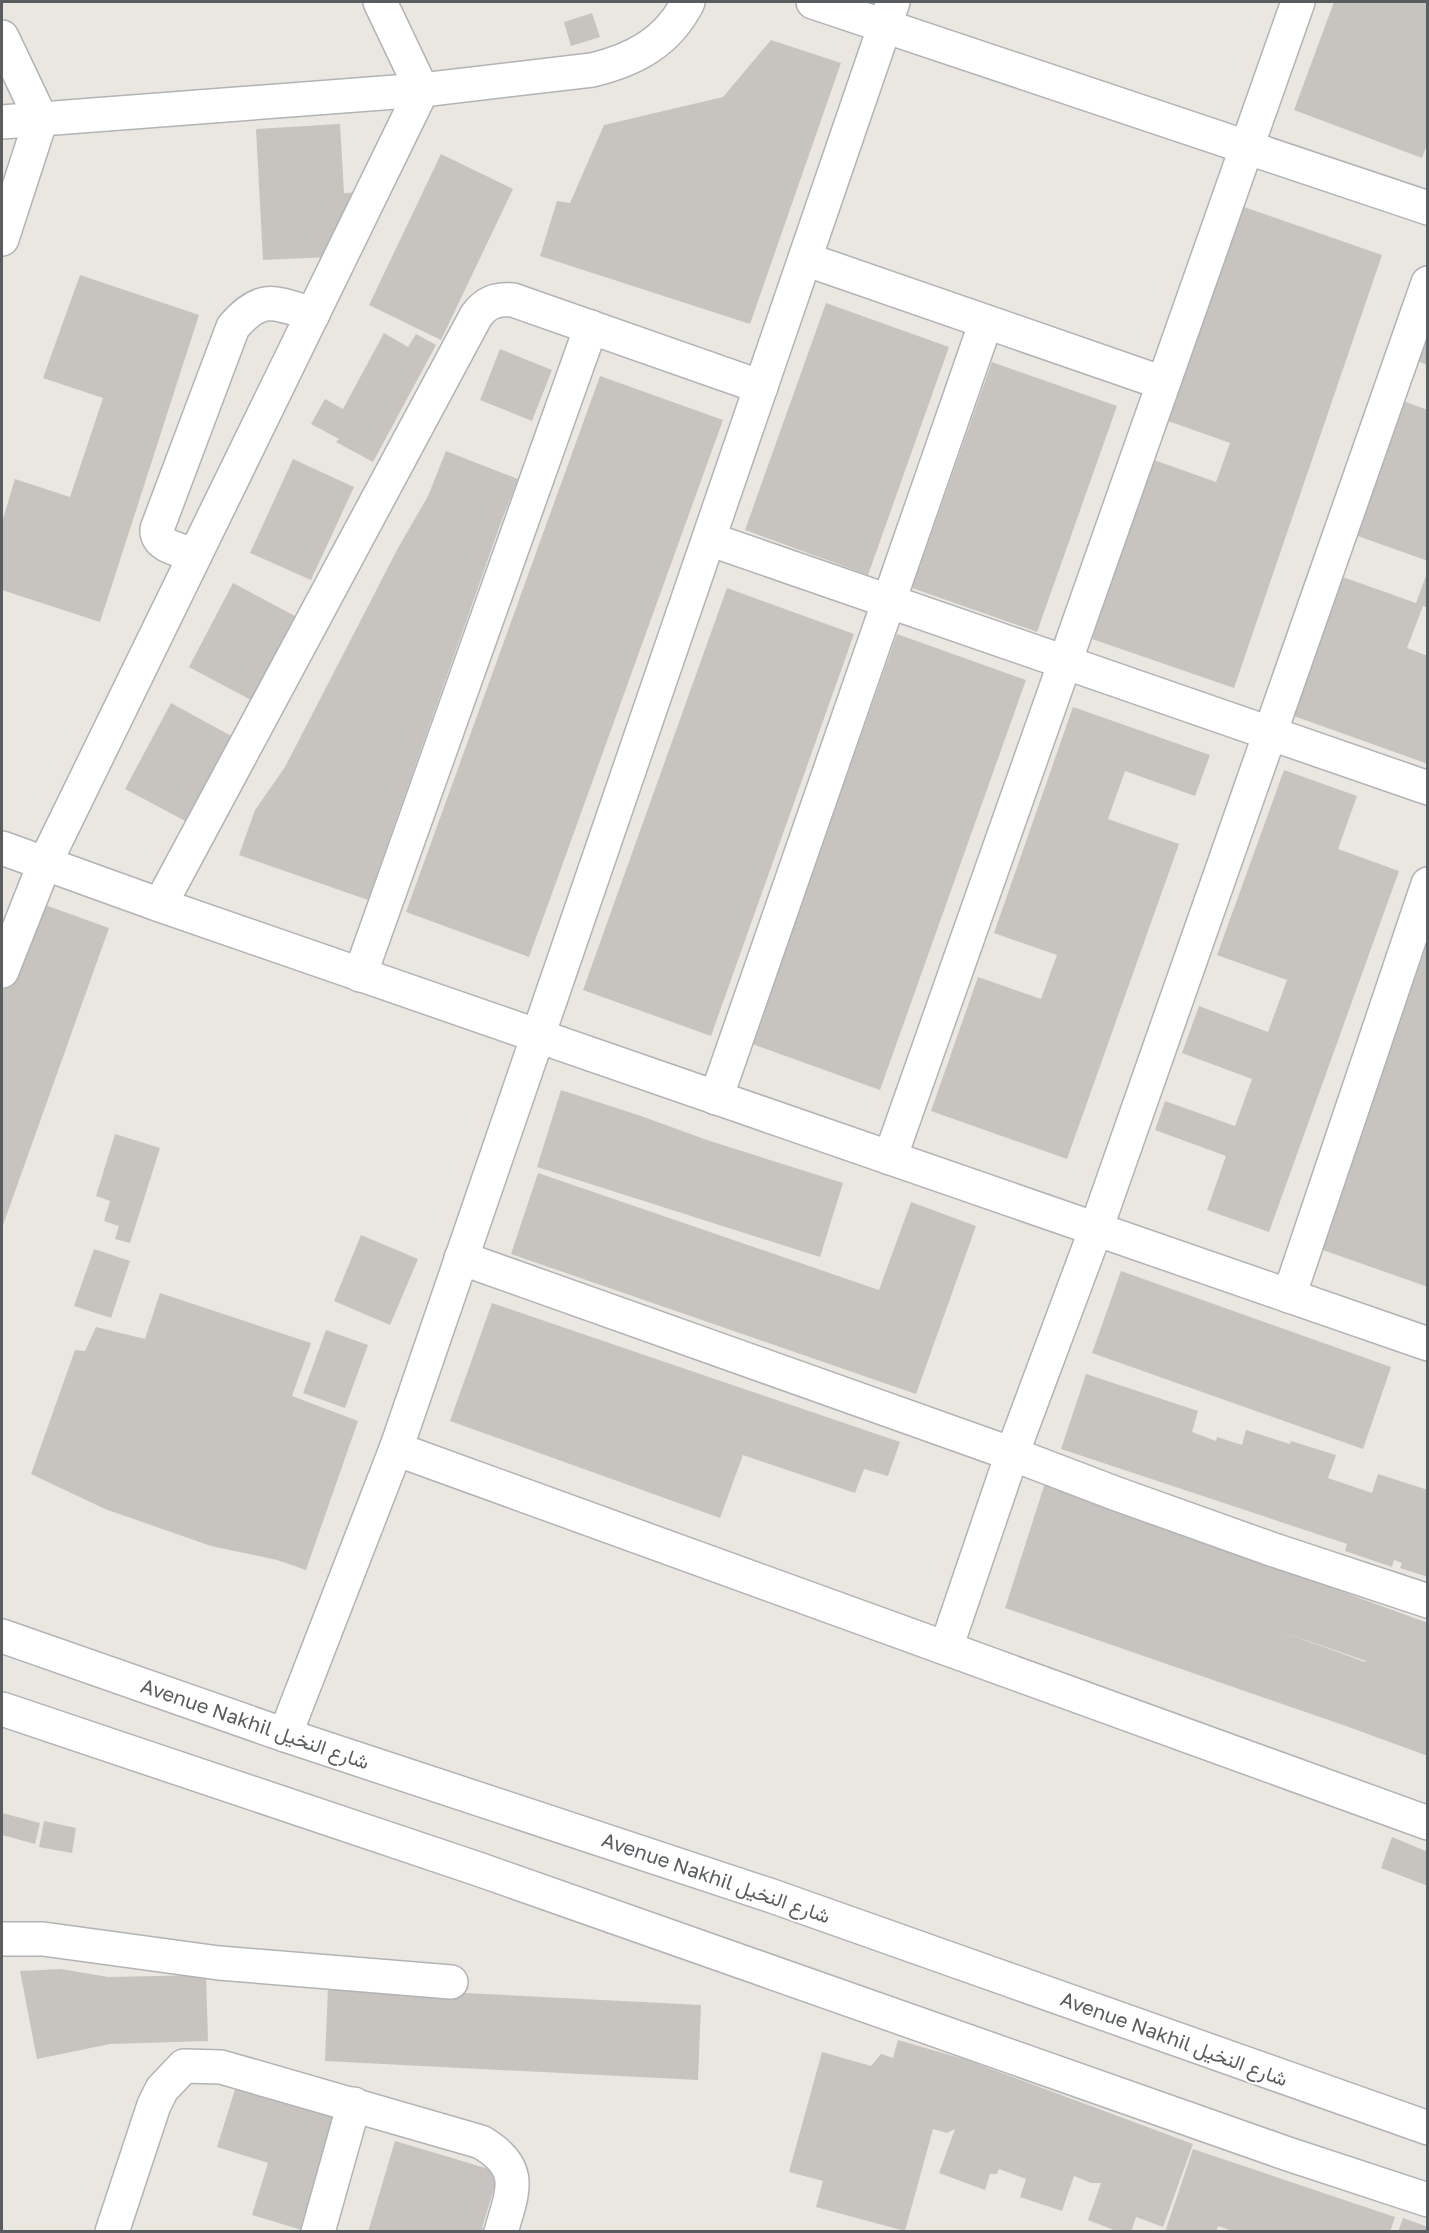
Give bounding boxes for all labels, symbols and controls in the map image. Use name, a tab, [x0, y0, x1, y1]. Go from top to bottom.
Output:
street label: Avenue Nakhil شارع النخيل	[137, 1673, 373, 1776]
street label: Avenue Nakhil شارع النخيل	[598, 1827, 834, 1930]
street label: Avenue Nakhil شارع النخيل	[1057, 1986, 1291, 2093]

